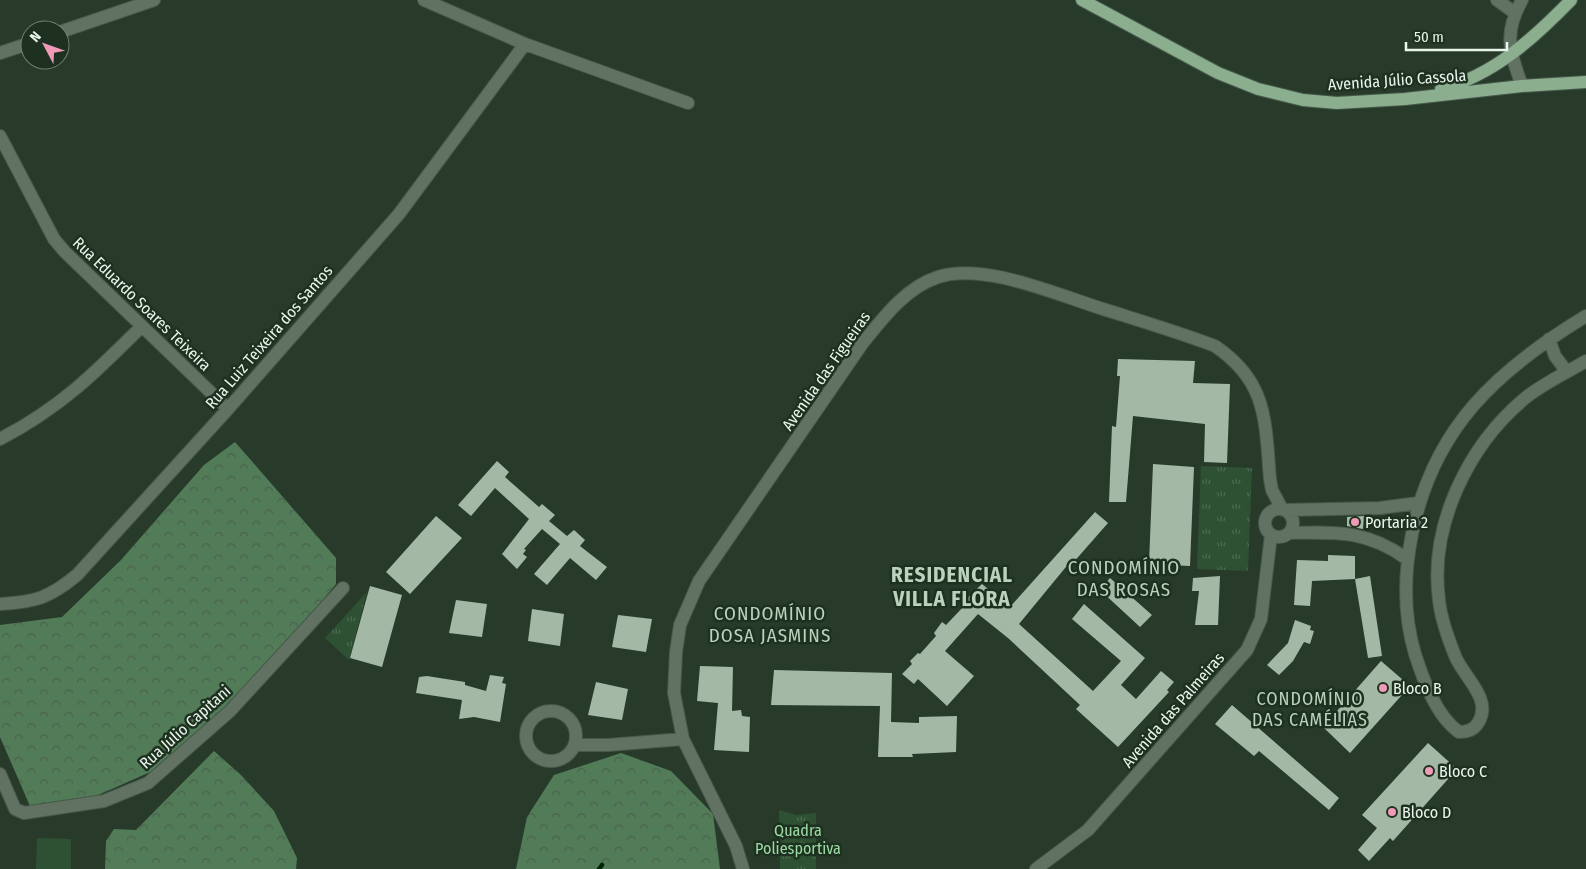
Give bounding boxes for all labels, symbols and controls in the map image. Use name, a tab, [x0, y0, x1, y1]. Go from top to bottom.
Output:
north arrow	[20, 20, 70, 70]
scale bar	[1406, 20, 1507, 52]
text: N	[26, 28, 45, 46]
text: 50 m	[1414, 28, 1444, 46]
street label: Avenida Júlio Cassola	[1327, 66, 1467, 94]
street label: Rua Eduardo Soares Teixeira	[69, 233, 215, 375]
street label: Rua Luiz Teixeira dos Santos	[201, 261, 337, 413]
street label: Avenida das Figueiras	[778, 308, 874, 434]
place label: Portaria 2	[1365, 513, 1428, 532]
marker: Portaria 2	[1349, 516, 1361, 528]
district label: CONDOMÍNIO DAS ROSAS	[1068, 556, 1180, 601]
district label: RESIDENCIAL VILLA FLORA	[891, 562, 1013, 612]
district label: CONDOMÍNIO DOSA JASMINS	[709, 602, 831, 647]
street label: Avenida das Palmeiras	[1118, 648, 1228, 771]
place label: Bloco B	[1393, 679, 1442, 698]
street label: Rua Júlio Capitani	[136, 681, 234, 773]
marker: Bloco B	[1377, 682, 1389, 694]
district label: CONDOMÍNIO DAS CAMÉLIAS	[1252, 687, 1368, 731]
place label: Bloco C	[1439, 762, 1487, 781]
marker: Bloco C	[1423, 765, 1435, 777]
place label: Bloco D	[1402, 803, 1451, 822]
marker: Bloco D	[1386, 806, 1398, 818]
park label: Quadra Poliesportiva	[755, 821, 841, 858]

